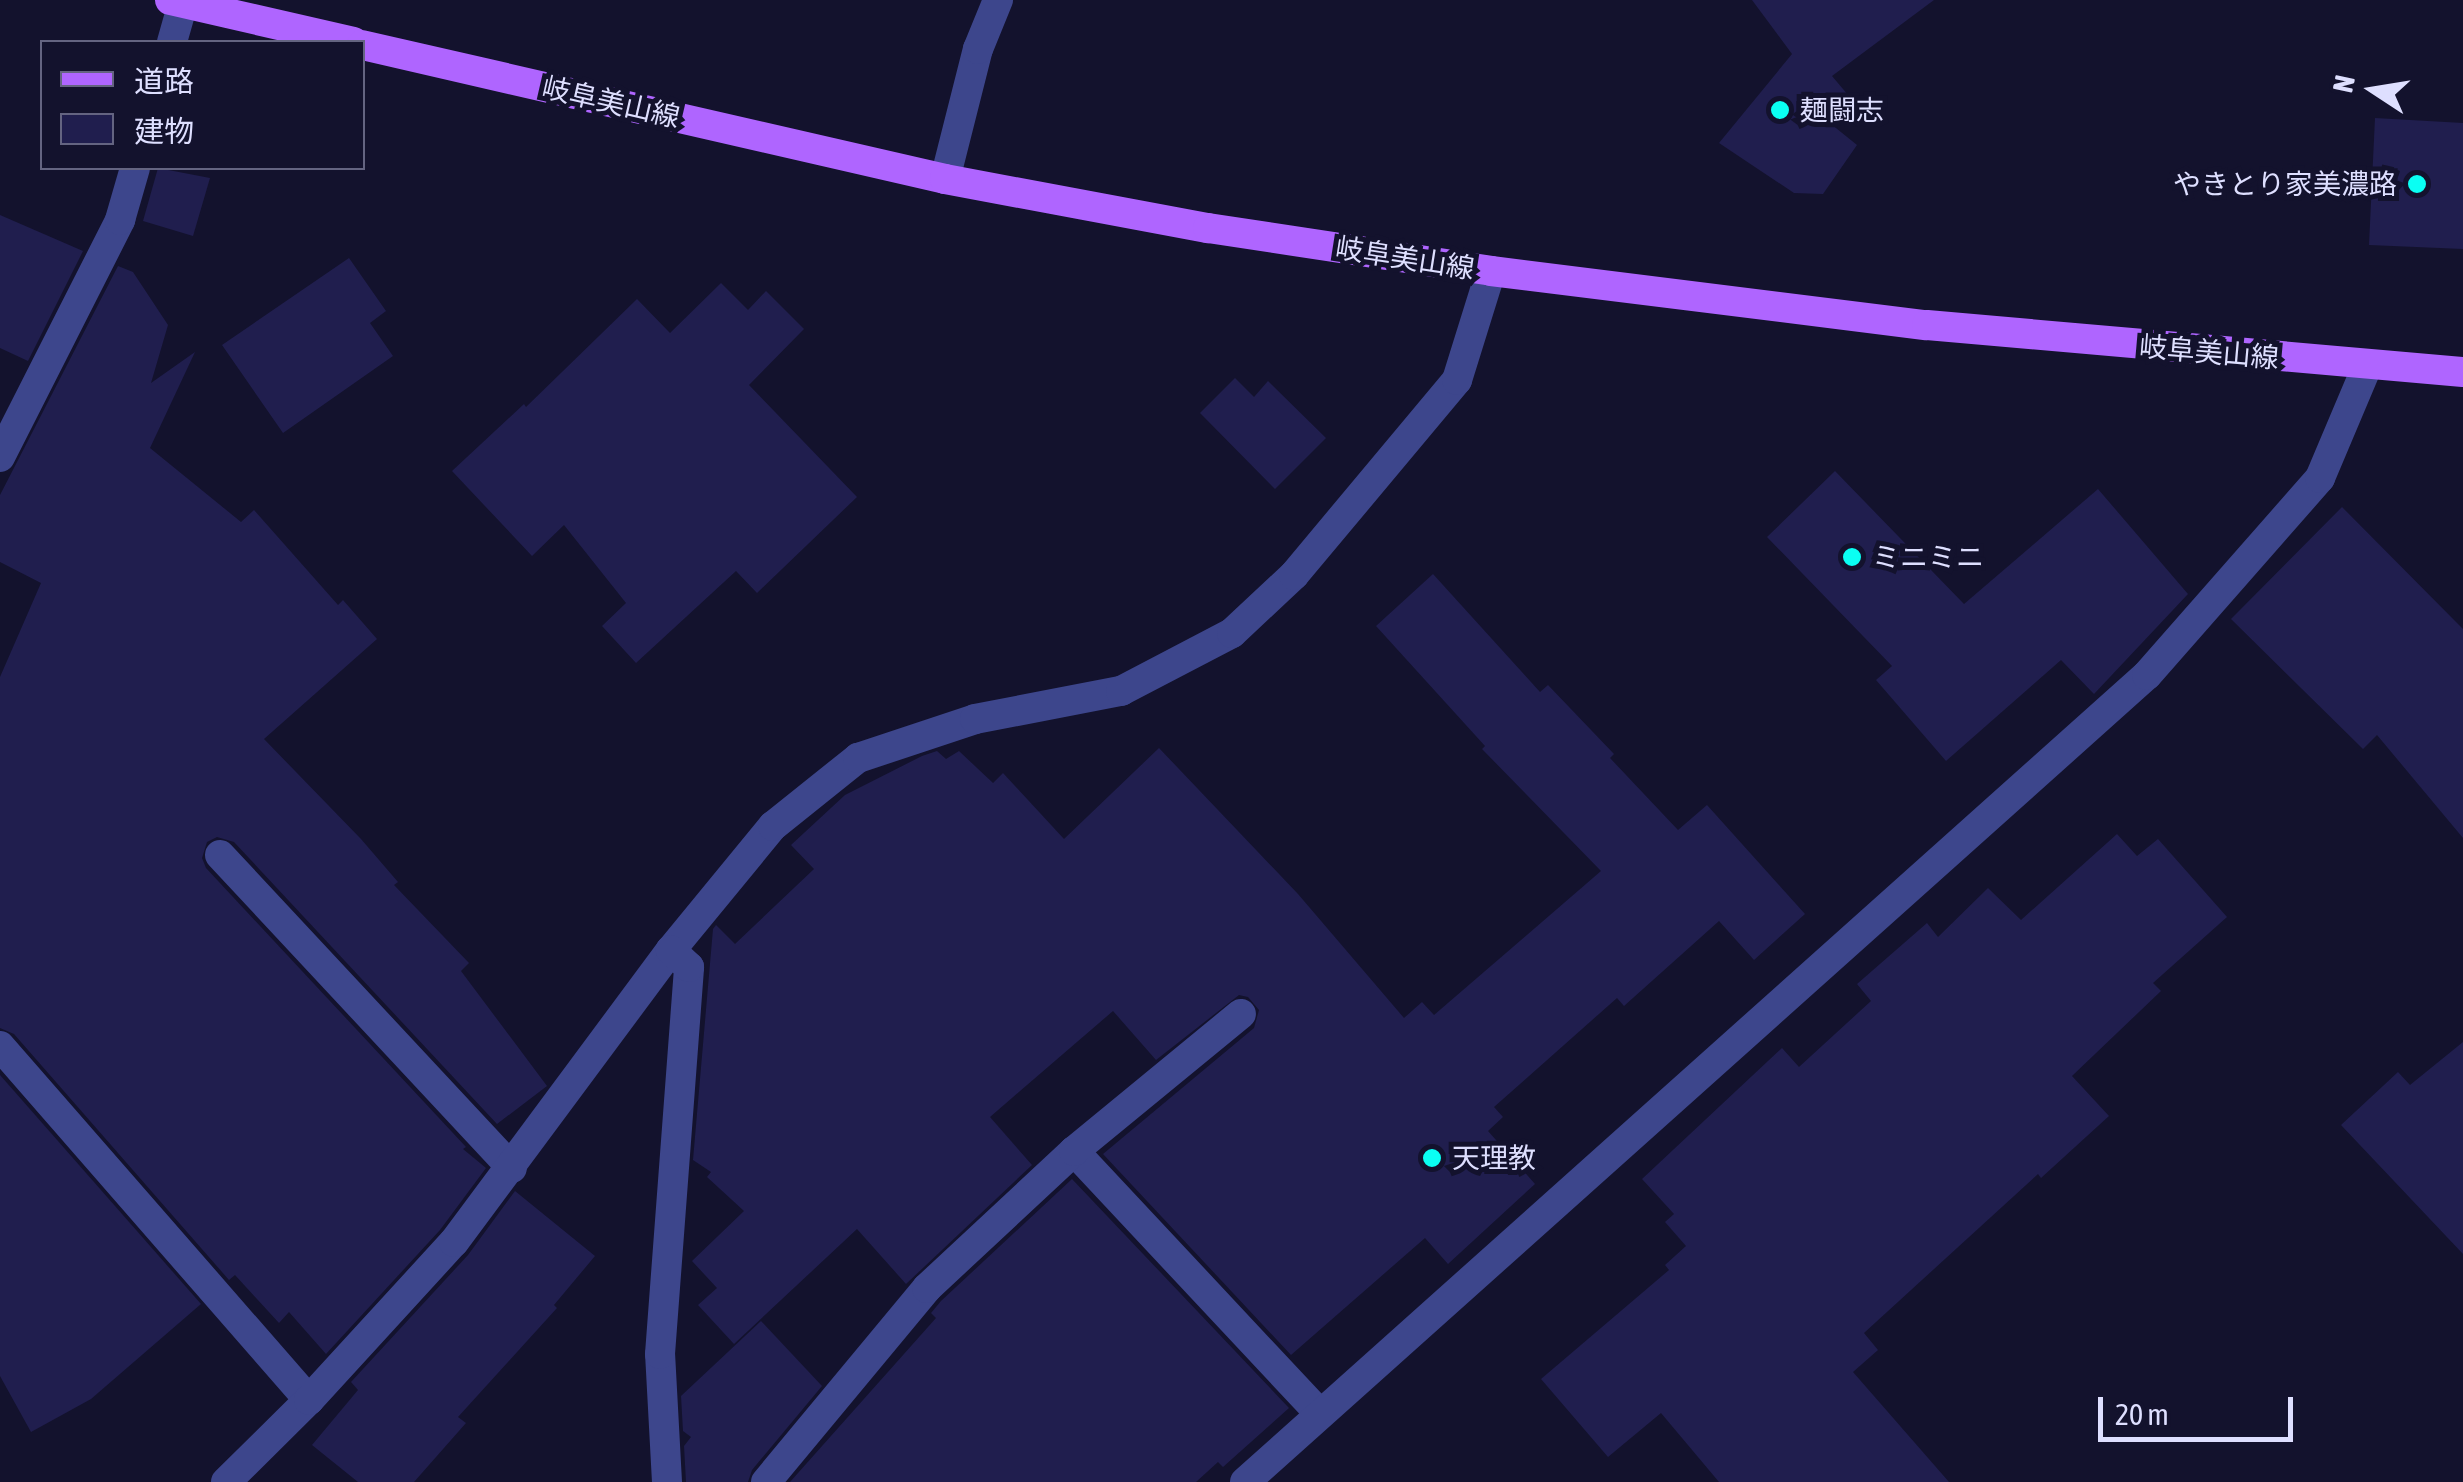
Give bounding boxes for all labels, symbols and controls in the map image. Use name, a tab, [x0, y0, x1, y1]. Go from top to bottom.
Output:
legend	[40, 40, 365, 170]
north arrow	[2323, 40, 2423, 140]
text: 道路	[134, 64, 194, 98]
street label: 岐阜美山線	[539, 70, 683, 134]
text: N	[2326, 72, 2361, 95]
place label: 麺闘志	[1800, 93, 1884, 127]
marker: 麺闘志	[1769, 99, 1791, 121]
text: 建物	[134, 114, 194, 148]
place label: やきとり家美濃路	[2173, 167, 2397, 201]
marker: やきとり家美濃路	[2406, 173, 2428, 195]
street label: 岐阜美山線	[1333, 230, 1477, 286]
street label: 岐阜美山線	[2138, 329, 2280, 375]
place label: ミニミニ	[1872, 540, 1984, 574]
marker: ミニミニ	[1841, 546, 1863, 568]
place label: 天理教	[1452, 1141, 1536, 1175]
marker: 天理教	[1421, 1147, 1443, 1169]
scale bar	[2103, 1377, 2298, 1439]
text: 20 m	[2115, 1397, 2169, 1431]

